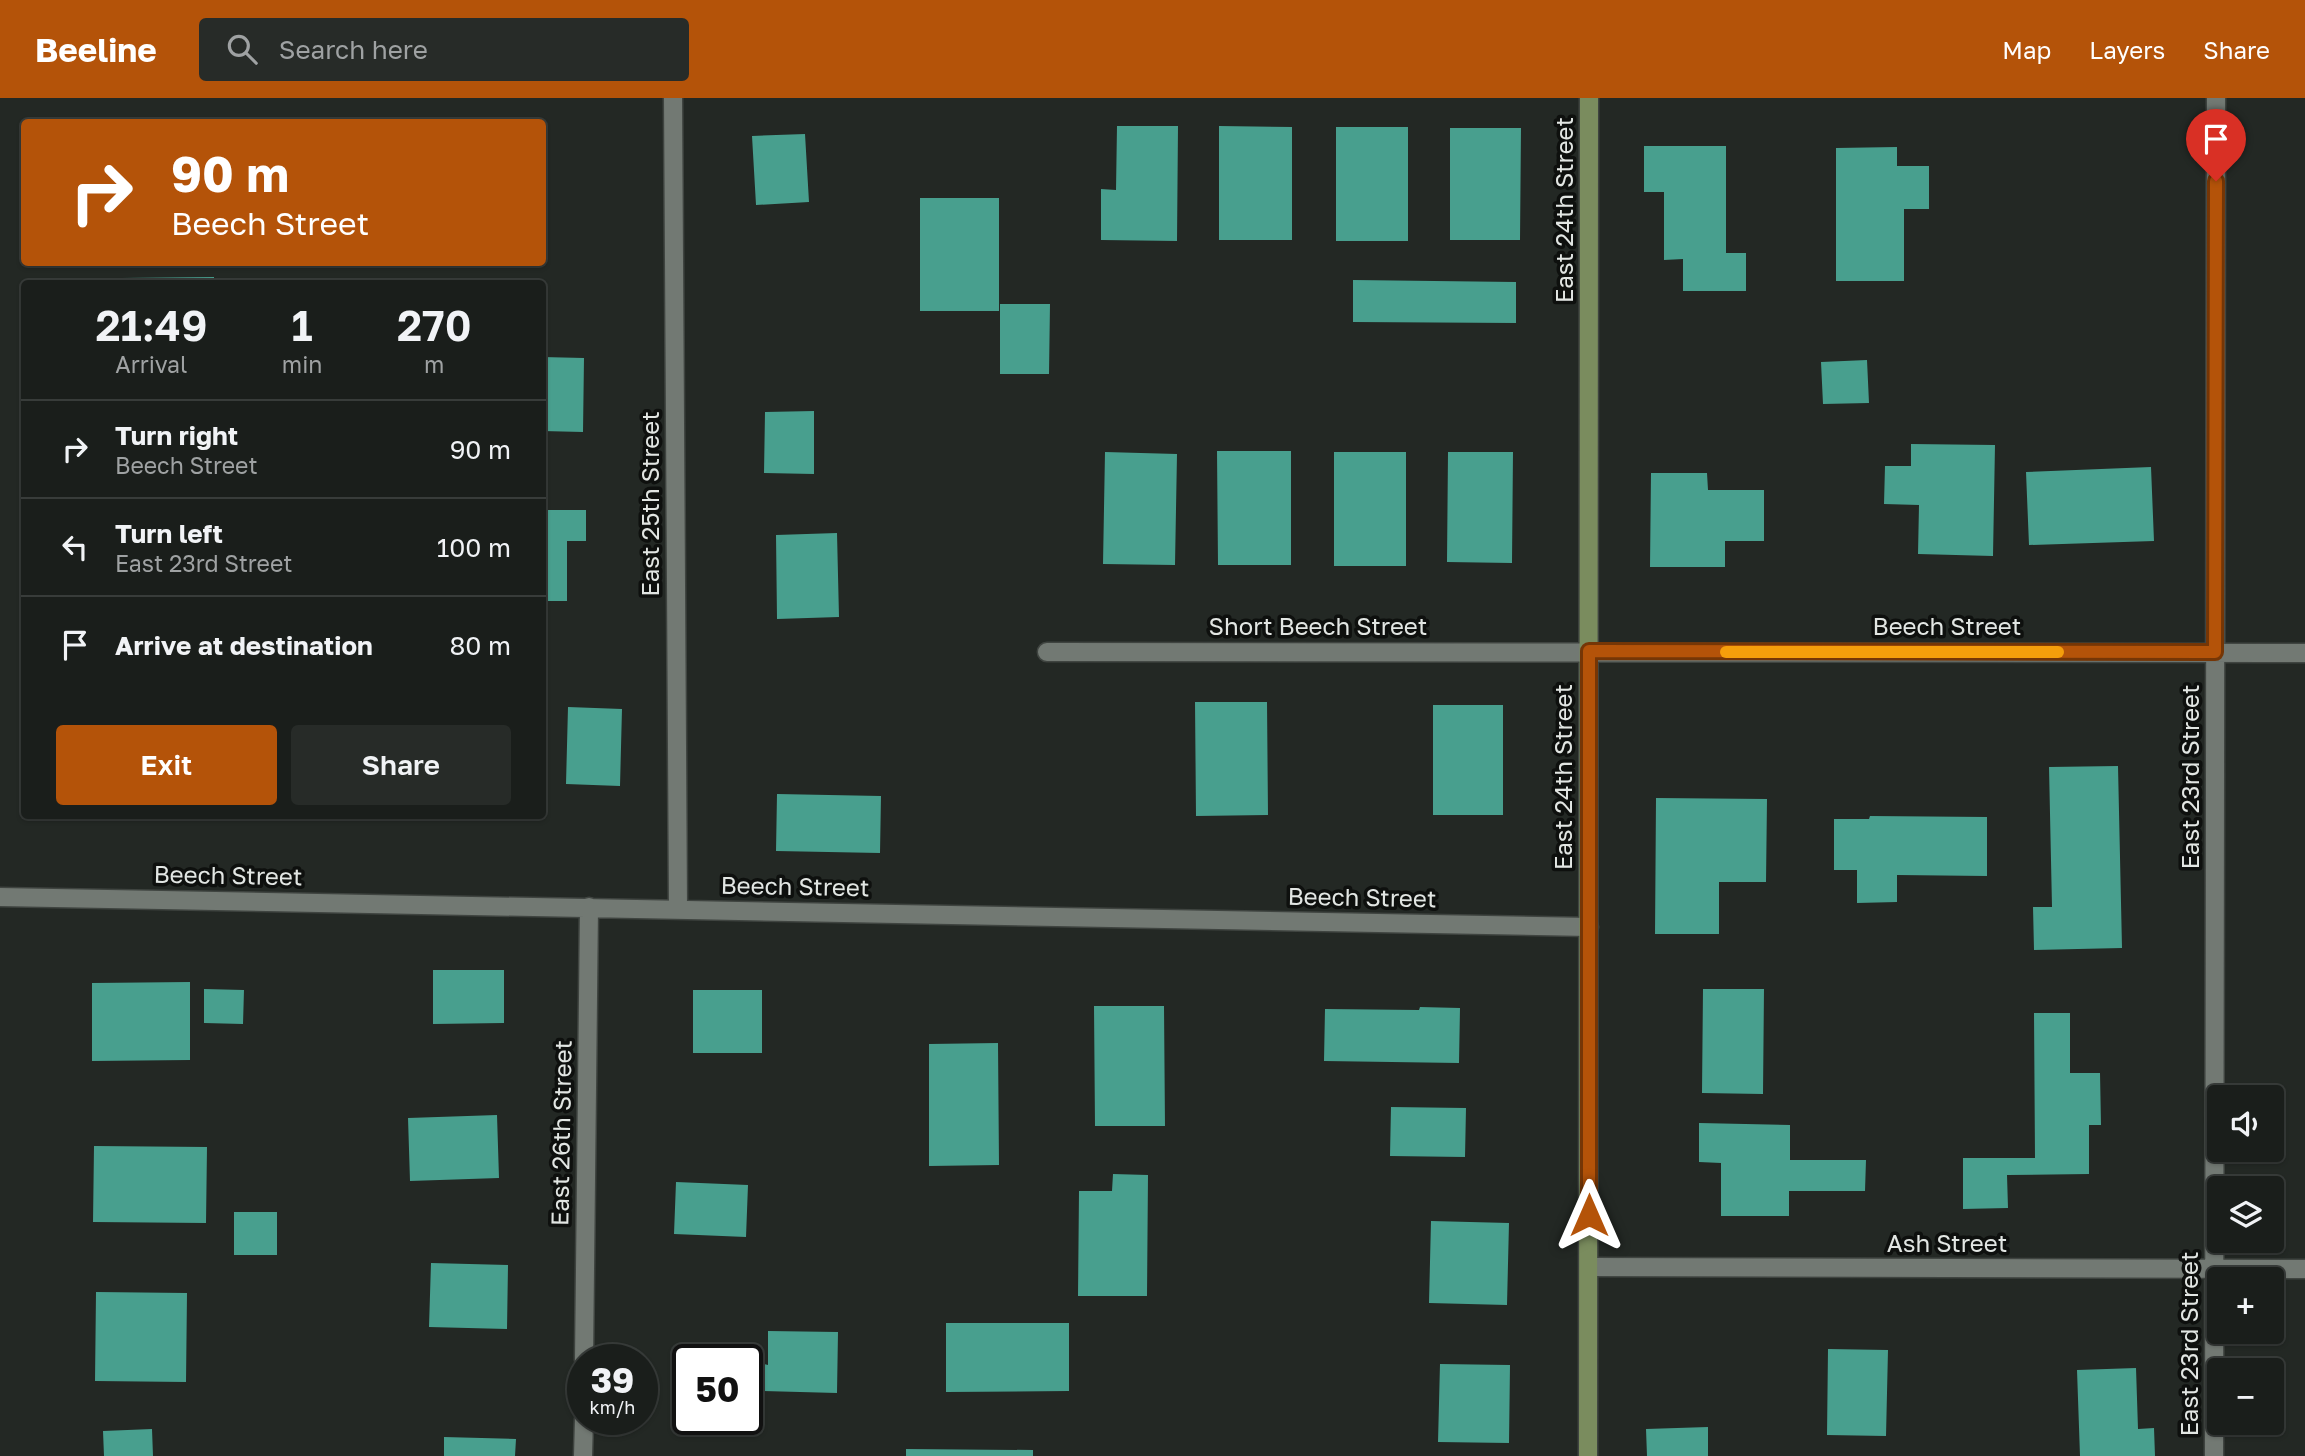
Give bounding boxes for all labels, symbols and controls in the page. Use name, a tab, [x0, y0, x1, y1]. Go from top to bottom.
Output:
search box	[199, 18, 689, 81]
text: Beeline	[35, 30, 157, 69]
icon: search	[223, 30, 261, 68]
text: Search here	[279, 34, 428, 65]
text: Map	[2002, 35, 2051, 64]
text: Layers	[2089, 35, 2165, 64]
text: Share	[2203, 35, 2270, 64]
pin	[2186, 109, 2246, 181]
street label: East 24th Street	[1549, 117, 1578, 303]
icon: arrive	[2197, 120, 2235, 158]
text: 90 m	[171, 144, 289, 203]
icon: right	[56, 147, 147, 238]
text: Beech Street	[171, 204, 369, 242]
text: 21:49	[95, 300, 207, 350]
text: 1	[292, 300, 313, 350]
text: 270	[397, 300, 472, 350]
text: Arrival	[115, 350, 187, 378]
text: min	[282, 350, 322, 378]
text: m	[424, 350, 444, 378]
street label: East 25th Street	[635, 411, 664, 597]
text: Turn right	[115, 420, 238, 451]
icon: right	[56, 430, 94, 468]
text: 90 m	[450, 434, 511, 465]
text: Beech Street	[115, 451, 258, 479]
text: Turn left	[115, 518, 223, 549]
icon: left	[56, 528, 94, 566]
text: 100 m	[437, 532, 511, 563]
text: East 23rd Street	[115, 549, 292, 577]
street label: Short Beech Street	[1209, 611, 1427, 640]
street label: Beech Street	[1873, 611, 2021, 640]
icon: arrive	[56, 626, 94, 664]
text: Arrive at destination	[115, 630, 373, 661]
text: 80 m	[450, 630, 511, 661]
street label: East 24th Street	[1548, 684, 1577, 870]
street label: East 23rd Street	[2175, 684, 2204, 870]
button: Exit	[56, 725, 277, 805]
button: Share	[291, 725, 511, 805]
street label: Beech Street	[153, 859, 303, 890]
street label: Beech Street	[720, 870, 870, 901]
street label: Beech Street	[1287, 881, 1437, 912]
street label: East 26th Street	[544, 1040, 577, 1226]
map controls	[2207, 1085, 2284, 1435]
button: sound	[2207, 1085, 2284, 1162]
button: layers	[2207, 1176, 2284, 1253]
position arrow	[1552, 1178, 1626, 1252]
street label: Ash Street	[1887, 1228, 2007, 1257]
street label: East 23rd Street	[2174, 1251, 2203, 1437]
button: +	[2207, 1267, 2284, 1344]
speed limit sign: 50	[672, 1344, 763, 1435]
button: −	[2207, 1358, 2284, 1435]
text: 39	[591, 1359, 634, 1401]
text: km/h	[590, 1396, 635, 1418]

